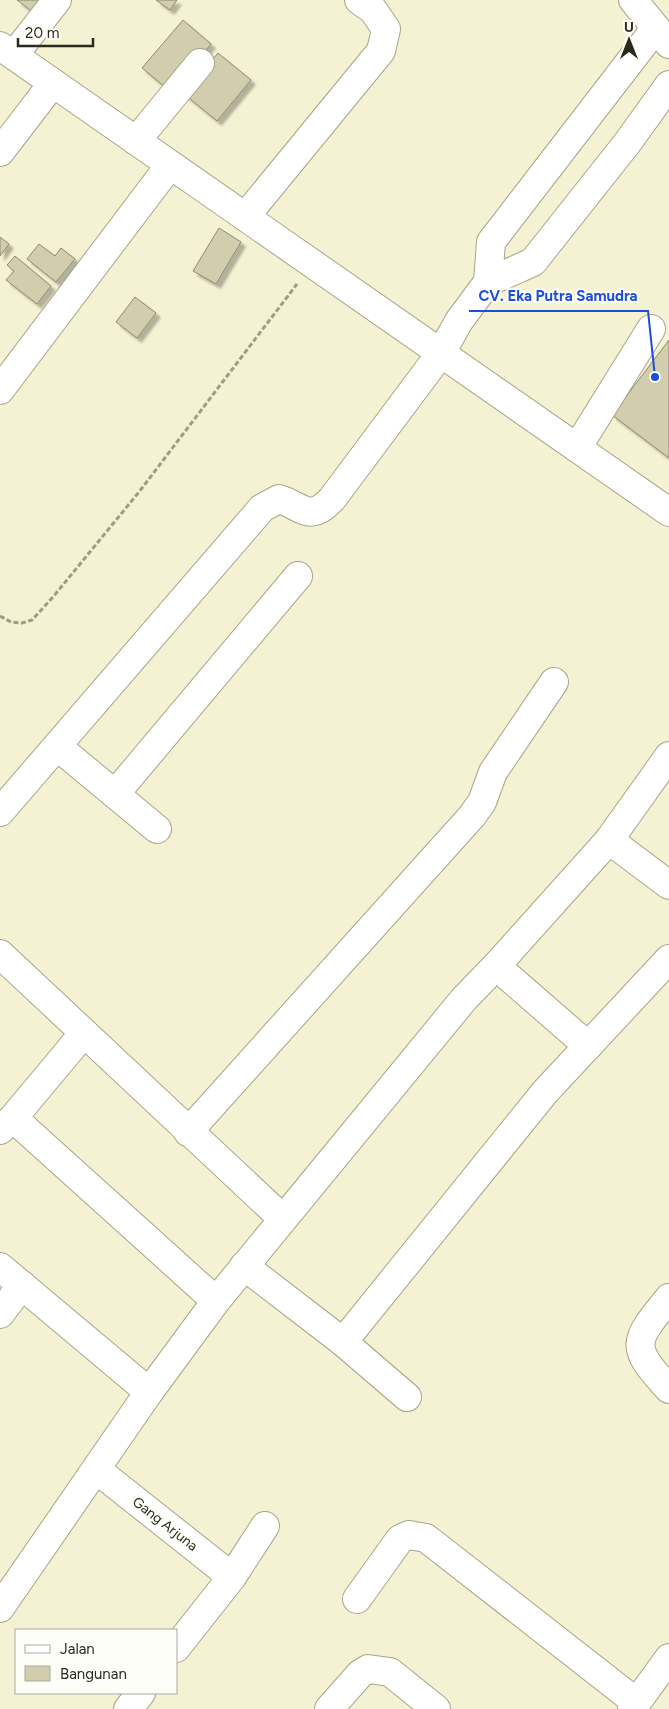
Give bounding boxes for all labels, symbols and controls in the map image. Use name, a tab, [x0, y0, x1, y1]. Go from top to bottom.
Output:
scale bar	[18, 15, 92, 47]
north arrow	[604, 15, 654, 65]
text: U	[624, 19, 634, 36]
text: 20 m	[25, 24, 59, 42]
callout: CV. Eka Putra Samudra	[469, 281, 648, 311]
text: CV. Eka Putra Samudra	[478, 287, 638, 305]
street label: Gang Arjuna	[129, 1493, 201, 1555]
legend	[15, 1629, 178, 1694]
text: Jalan	[60, 1640, 95, 1658]
text: Bangunan	[60, 1665, 127, 1683]

